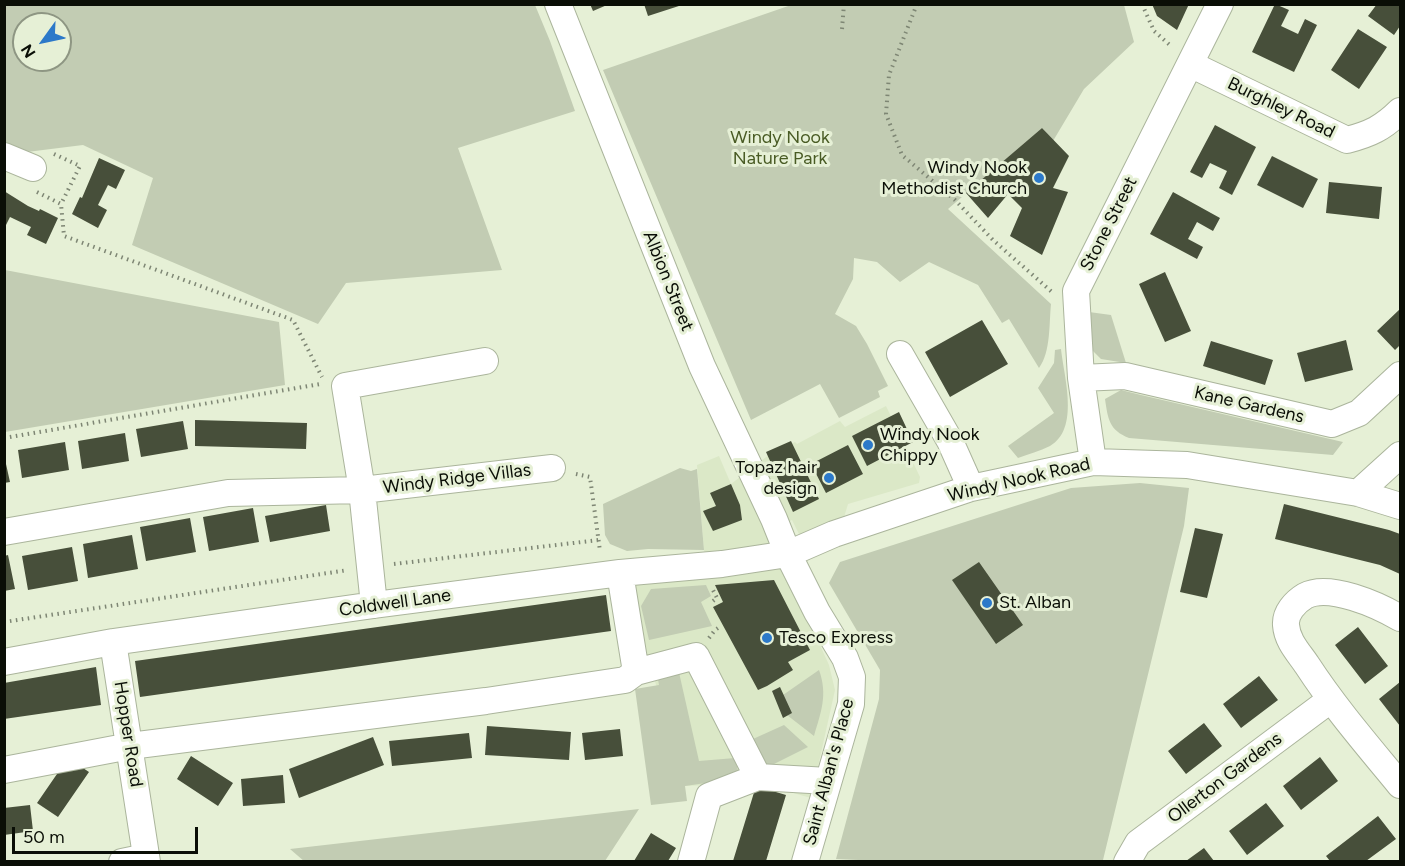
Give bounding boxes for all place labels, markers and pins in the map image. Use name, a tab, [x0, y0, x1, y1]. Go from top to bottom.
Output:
place label: Windy Nook Methodist Church	[881, 157, 1027, 200]
marker: Windy Nook Methodist Church	[1032, 171, 1046, 185]
place label: Windy Nook Chippy	[880, 424, 980, 466]
marker: Windy Nook Chippy	[861, 438, 875, 452]
place label: Topaz hair design	[735, 457, 817, 500]
marker: Topaz hair design	[822, 471, 836, 485]
place label: St. Alban	[999, 592, 1071, 614]
marker: St. Alban	[980, 596, 994, 610]
place label: Tesco Express	[779, 627, 893, 649]
marker: Tesco Express	[760, 631, 774, 645]

